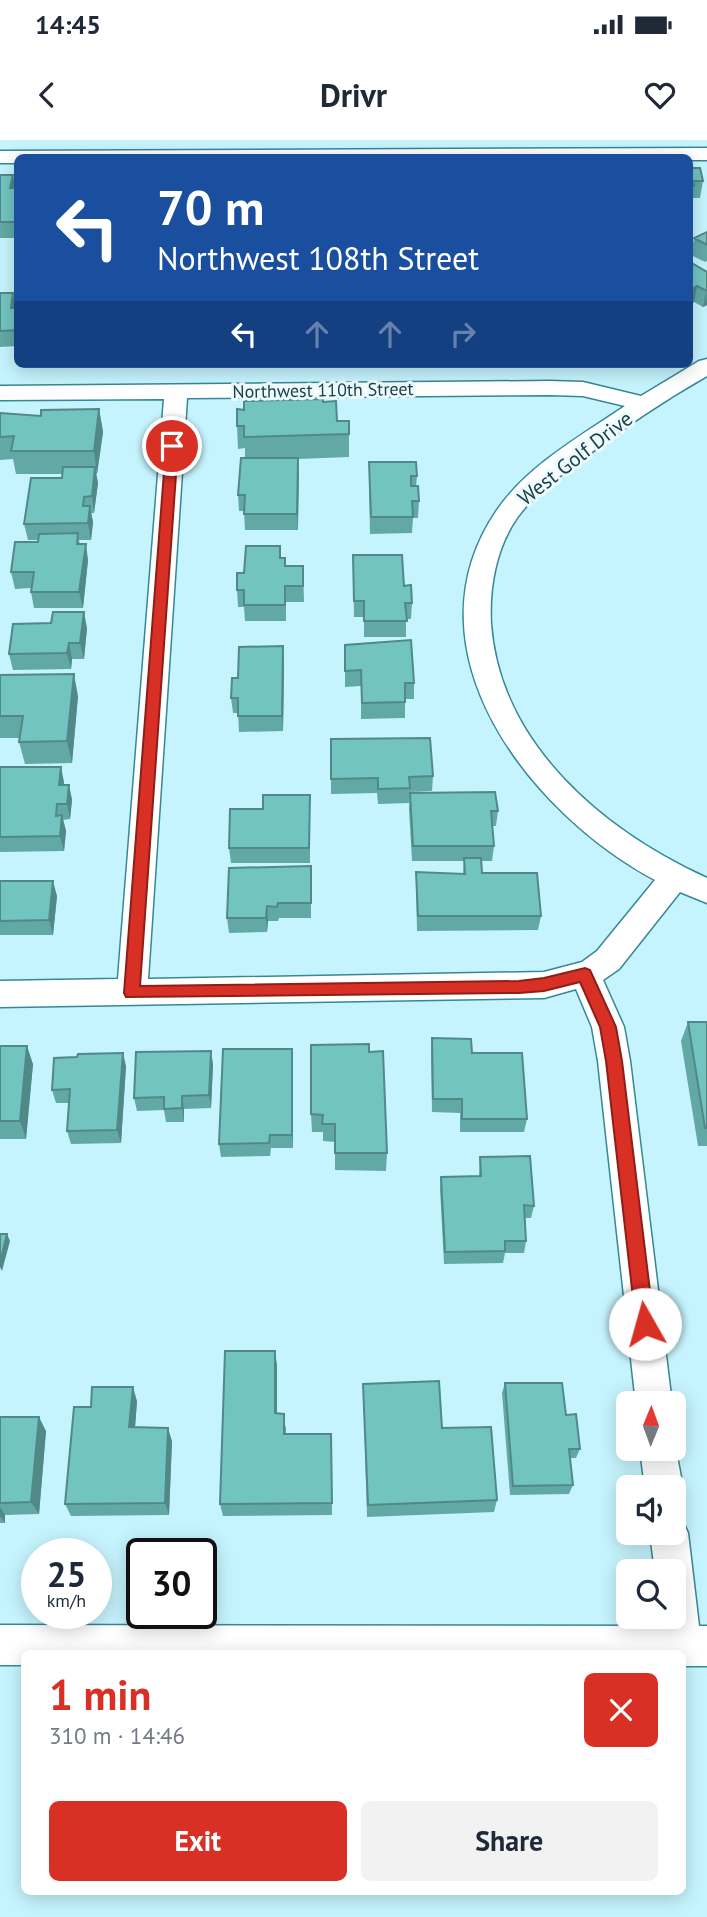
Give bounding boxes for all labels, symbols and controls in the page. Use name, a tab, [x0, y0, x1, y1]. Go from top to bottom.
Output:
text: 14:45	[35, 8, 101, 41]
text: Drivr	[320, 74, 387, 116]
icon: back	[28, 76, 66, 114]
icon: heart	[641, 76, 679, 114]
text: 70 m	[157, 175, 264, 239]
icon: left	[42, 182, 133, 273]
text: Northwest 108th Street	[157, 237, 479, 279]
icon: left	[225, 315, 263, 353]
icon: ahead	[298, 315, 336, 353]
icon: ahead	[371, 315, 409, 353]
icon: right	[444, 315, 482, 353]
street label: Northwest 110th Street	[232, 377, 414, 403]
street label: West Golf Drive	[512, 405, 638, 511]
pin	[142, 416, 202, 476]
icon: arrive	[153, 427, 191, 465]
position arrow	[608, 1287, 682, 1361]
north arrow	[616, 1391, 686, 1461]
map controls	[616, 1391, 686, 1629]
button: sound	[616, 1475, 686, 1545]
speed limit sign: 30	[126, 1538, 217, 1629]
text: 25	[47, 1551, 86, 1597]
button: search	[616, 1559, 686, 1629]
text: km/h	[47, 1589, 86, 1612]
text: 1 min	[49, 1667, 151, 1722]
button: close	[584, 1673, 658, 1747]
text: 310 m · 14:46	[49, 1721, 185, 1750]
button: Exit	[49, 1801, 347, 1881]
button: Share	[361, 1801, 658, 1881]

